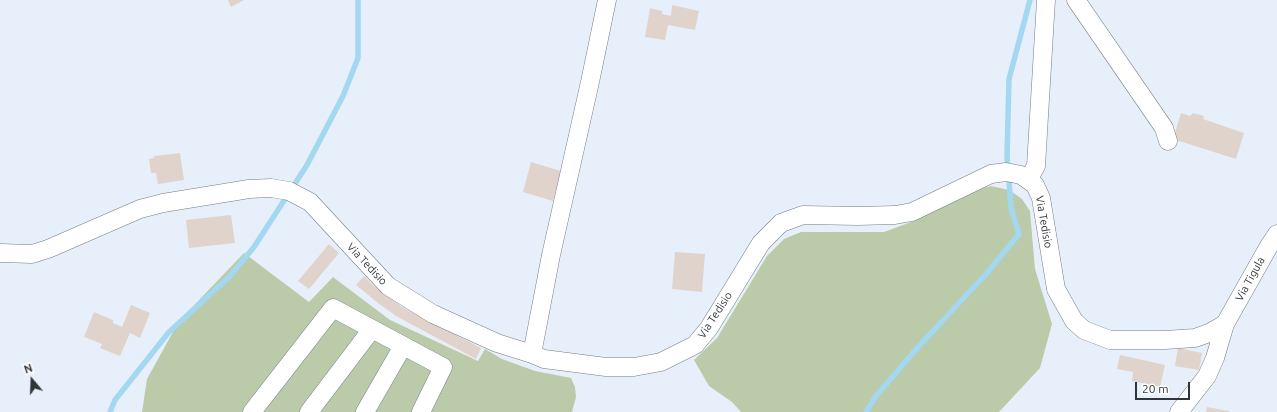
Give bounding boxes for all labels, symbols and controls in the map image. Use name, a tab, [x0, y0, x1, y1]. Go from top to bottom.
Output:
street label: Via Tedisio	[1033, 195, 1055, 249]
street label: Via Tedisio	[344, 240, 390, 288]
street label: Via Tigula	[1233, 255, 1267, 303]
street label: Via Tedisio	[695, 289, 735, 341]
north arrow	[12, 360, 52, 400]
text: N	[22, 362, 34, 376]
scale bar	[1137, 374, 1192, 400]
text: 20 m	[1142, 382, 1169, 395]

